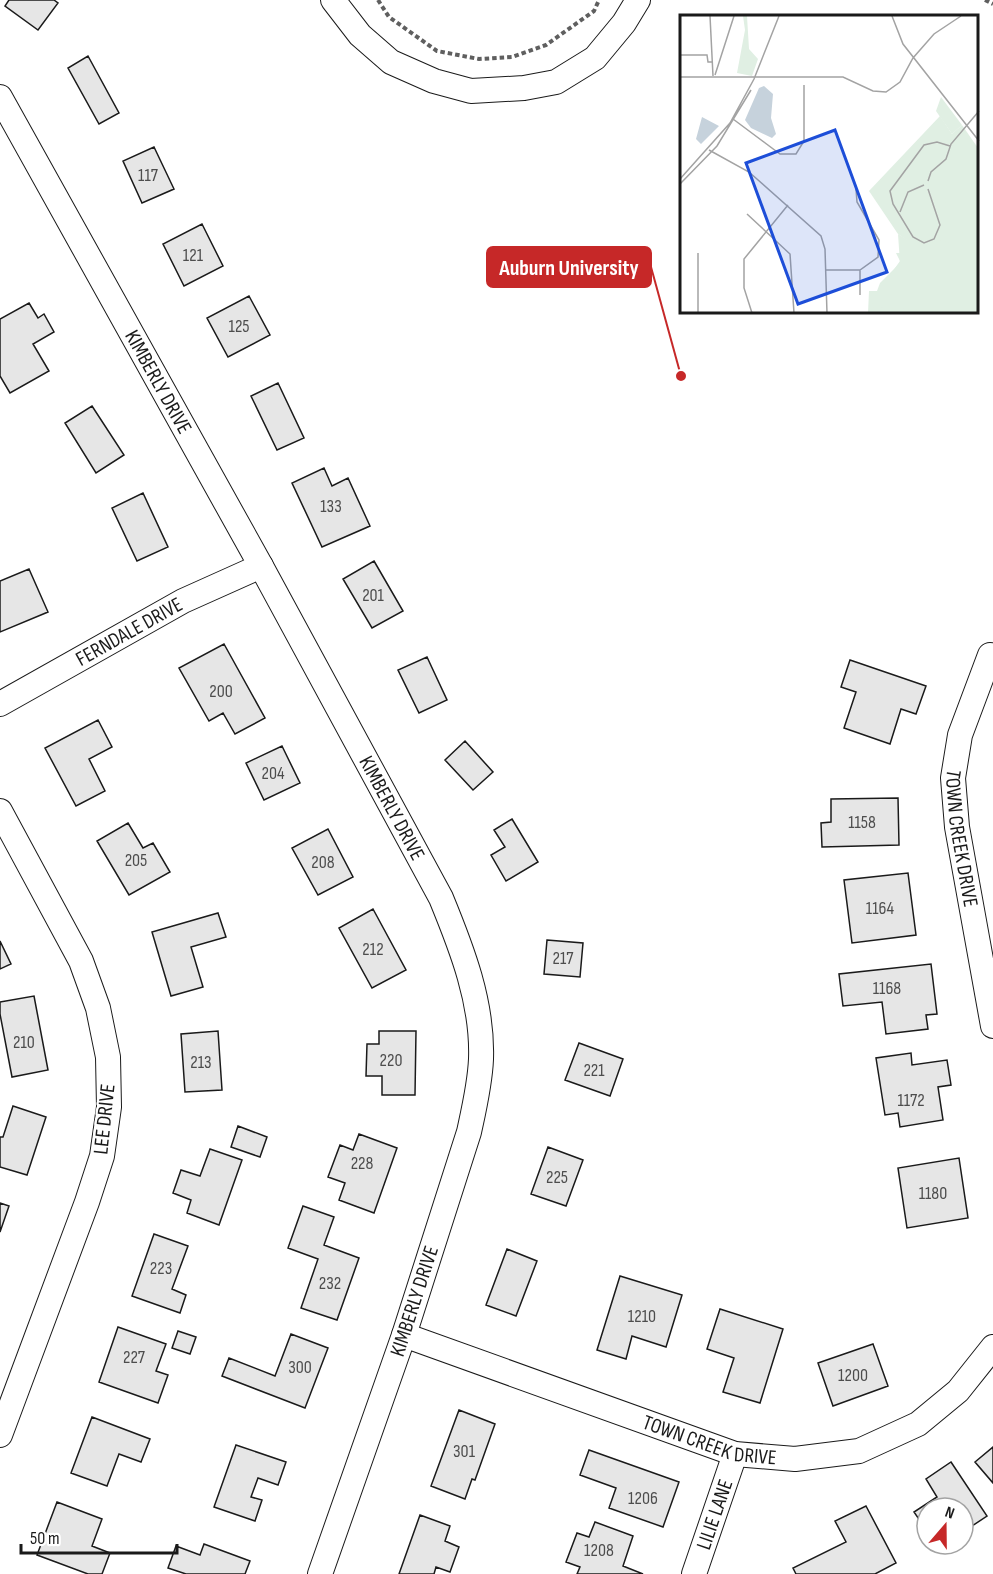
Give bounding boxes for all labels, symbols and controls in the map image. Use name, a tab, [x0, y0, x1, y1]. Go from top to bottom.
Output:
inset map	[680, 15, 978, 314]
house number: 117	[138, 165, 159, 186]
house number: 121	[183, 245, 204, 266]
callout: Auburn University	[487, 247, 651, 287]
text: Auburn University	[498, 255, 639, 282]
house number: 125	[228, 316, 250, 337]
street label: KIMBERLY DRIVE	[119, 326, 197, 438]
house number: 133	[320, 496, 342, 517]
house number: 201	[362, 585, 385, 606]
street label: FERNDALE DRIVE	[71, 592, 187, 672]
house number: 200	[209, 681, 233, 702]
street label: KIMBERLY DRIVE	[353, 752, 430, 865]
house number: 204	[262, 763, 285, 784]
street label: TOWN CREEK DRIVE	[940, 768, 983, 909]
house number: 1158	[848, 812, 876, 833]
house number: 205	[125, 850, 147, 871]
house number: 208	[311, 852, 335, 873]
house number: 1164	[866, 898, 895, 919]
house number: 212	[362, 939, 384, 960]
house number: 217	[553, 948, 574, 969]
house number: 1168	[873, 978, 901, 999]
house number: 210	[13, 1032, 35, 1053]
house number: 220	[380, 1050, 402, 1071]
house number: 213	[190, 1052, 212, 1073]
house number: 221	[583, 1060, 605, 1081]
street label: LEE DRIVE	[88, 1083, 121, 1156]
house number: 1172	[897, 1090, 925, 1111]
house number: 228	[351, 1153, 373, 1174]
house number: 225	[546, 1167, 568, 1188]
house number: 1180	[919, 1183, 947, 1204]
street label: KIMBERLY DRIVE	[385, 1243, 444, 1360]
house number: 223	[150, 1258, 172, 1279]
house number: 232	[319, 1273, 341, 1294]
house number: 1210	[628, 1306, 656, 1327]
house number: 227	[123, 1347, 146, 1368]
house number: 300	[288, 1357, 312, 1378]
house number: 1200	[838, 1365, 868, 1386]
street label: TOWN CREEK DRIVE	[639, 1410, 777, 1470]
house number: 301	[453, 1441, 476, 1462]
street label: LILIE LANE	[691, 1476, 738, 1553]
house number: 1206	[628, 1488, 658, 1509]
north arrow	[915, 1496, 975, 1556]
text: N	[942, 1503, 957, 1524]
scale bar	[21, 1517, 177, 1555]
text: 50 m	[30, 1528, 60, 1549]
house number: 1208	[584, 1540, 614, 1561]

